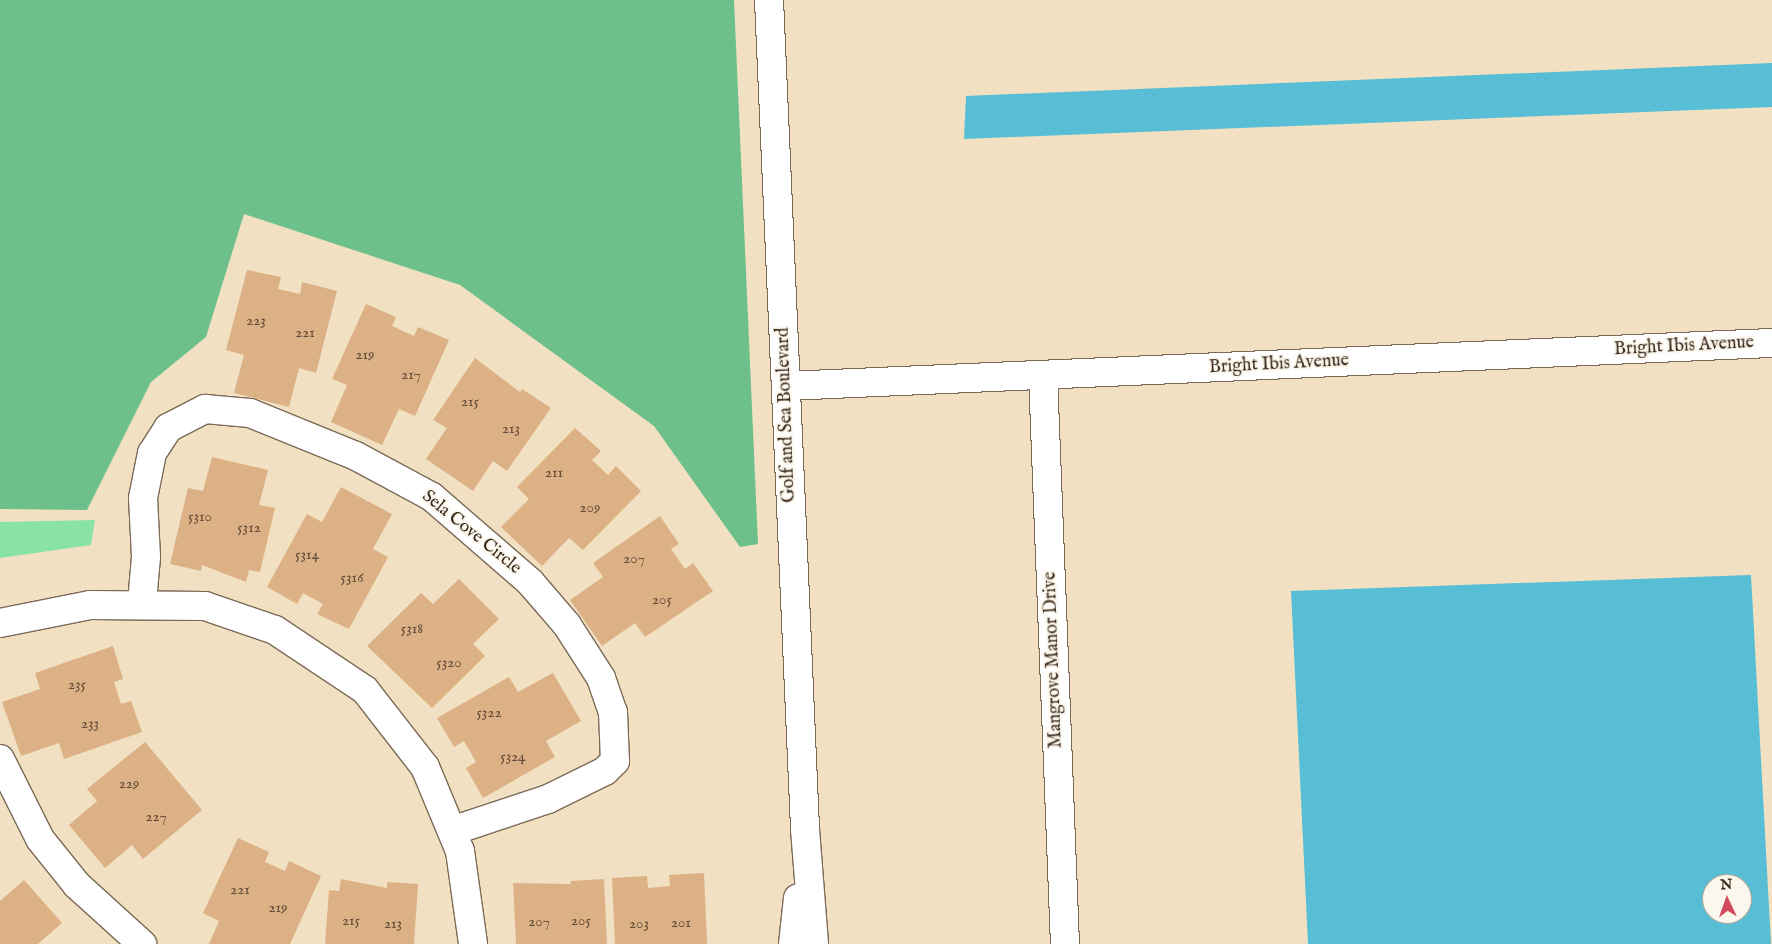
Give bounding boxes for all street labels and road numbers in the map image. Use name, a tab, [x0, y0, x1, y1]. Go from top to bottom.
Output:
street label: Golf and Sea Boulevard	[773, 327, 801, 503]
street label: Bright Ibis Avenue	[1613, 333, 1755, 361]
street label: Bright Ibis Avenue	[1208, 351, 1350, 379]
street label: Sela Cove Circle	[417, 486, 525, 580]
street label: Mangrove Manor Drive	[1040, 571, 1068, 749]

